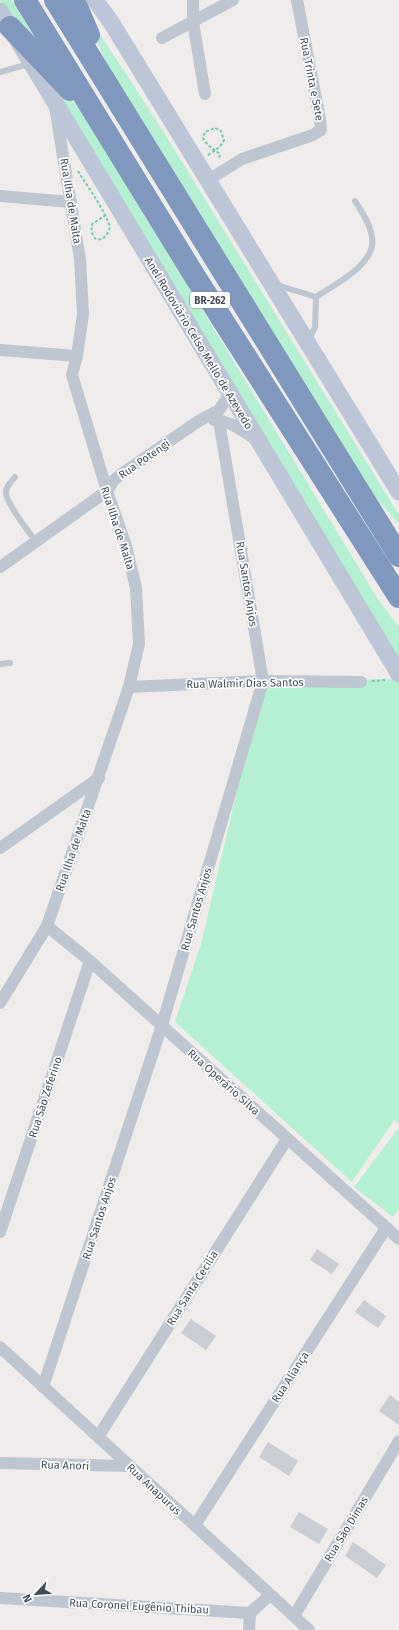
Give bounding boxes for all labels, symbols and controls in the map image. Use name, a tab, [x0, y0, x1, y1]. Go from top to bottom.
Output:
street label: Rua Trinta e Sete	[297, 36, 326, 122]
street label: Rua Ilha de Malta	[57, 157, 84, 245]
street label: Anel Rodoviário Celso Mello de Azevedo	[142, 255, 255, 432]
road number: BR-262	[190, 292, 230, 308]
street label: Rua Potengi	[116, 437, 172, 482]
street label: Rua Ilha de Malta	[98, 485, 137, 571]
street label: Rua Santos Anjos	[233, 541, 260, 628]
street label: Rua Walmir Dias Santos	[186, 676, 304, 691]
street label: Rua Ilha de Malta	[53, 807, 94, 893]
street label: Rua Santos Anjos	[178, 866, 215, 952]
street label: Rua Operário Silva	[185, 1047, 262, 1118]
street label: Rua São Zeferino	[26, 1055, 65, 1139]
street label: Rua Santos Anjos	[80, 1175, 119, 1261]
street label: Rua Santa Cecília	[164, 1248, 221, 1328]
street label: Rua Aliança	[269, 1349, 312, 1405]
street label: Rua Anori	[41, 1458, 89, 1473]
street label: Rua Anapurus	[124, 1461, 183, 1518]
street label: Rua São Dimas	[322, 1494, 371, 1564]
north arrow	[16, 1574, 56, 1614]
text: N	[20, 1592, 35, 1604]
street label: Rua Coronel Eugênio Thibau	[69, 1596, 209, 1617]

